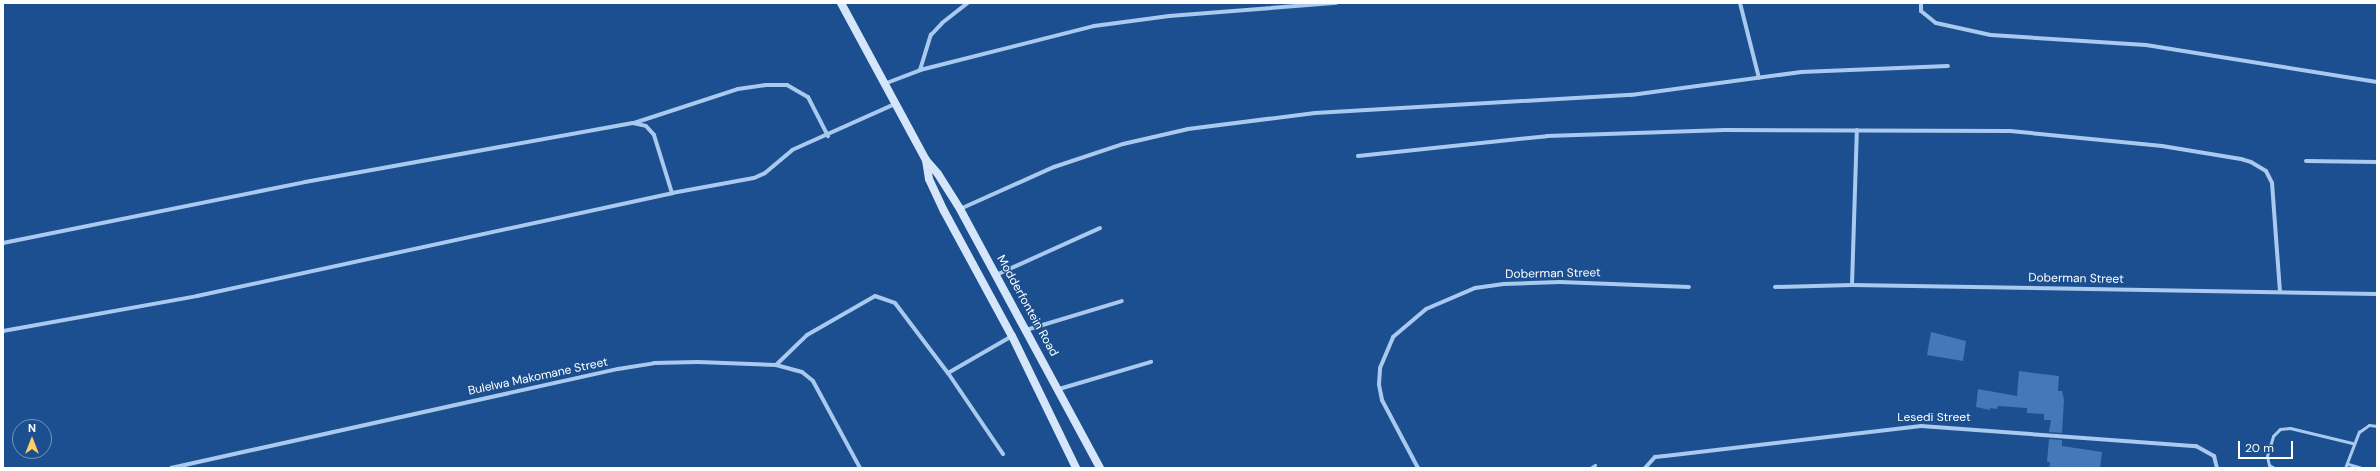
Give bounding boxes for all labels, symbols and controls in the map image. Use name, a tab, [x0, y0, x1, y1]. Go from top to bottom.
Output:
street label: Modderfontein Road	[993, 253, 1061, 359]
street label: Doberman Street	[1505, 266, 1601, 282]
street label: Doberman Street	[2028, 271, 2124, 287]
street label: Bulelwa Makomane Street	[467, 355, 609, 399]
street label: Lesedi Street	[1897, 411, 1971, 425]
north arrow	[12, 419, 52, 459]
text: N	[28, 421, 36, 435]
scale bar	[2240, 433, 2295, 459]
text: 20 m	[2245, 440, 2274, 456]

